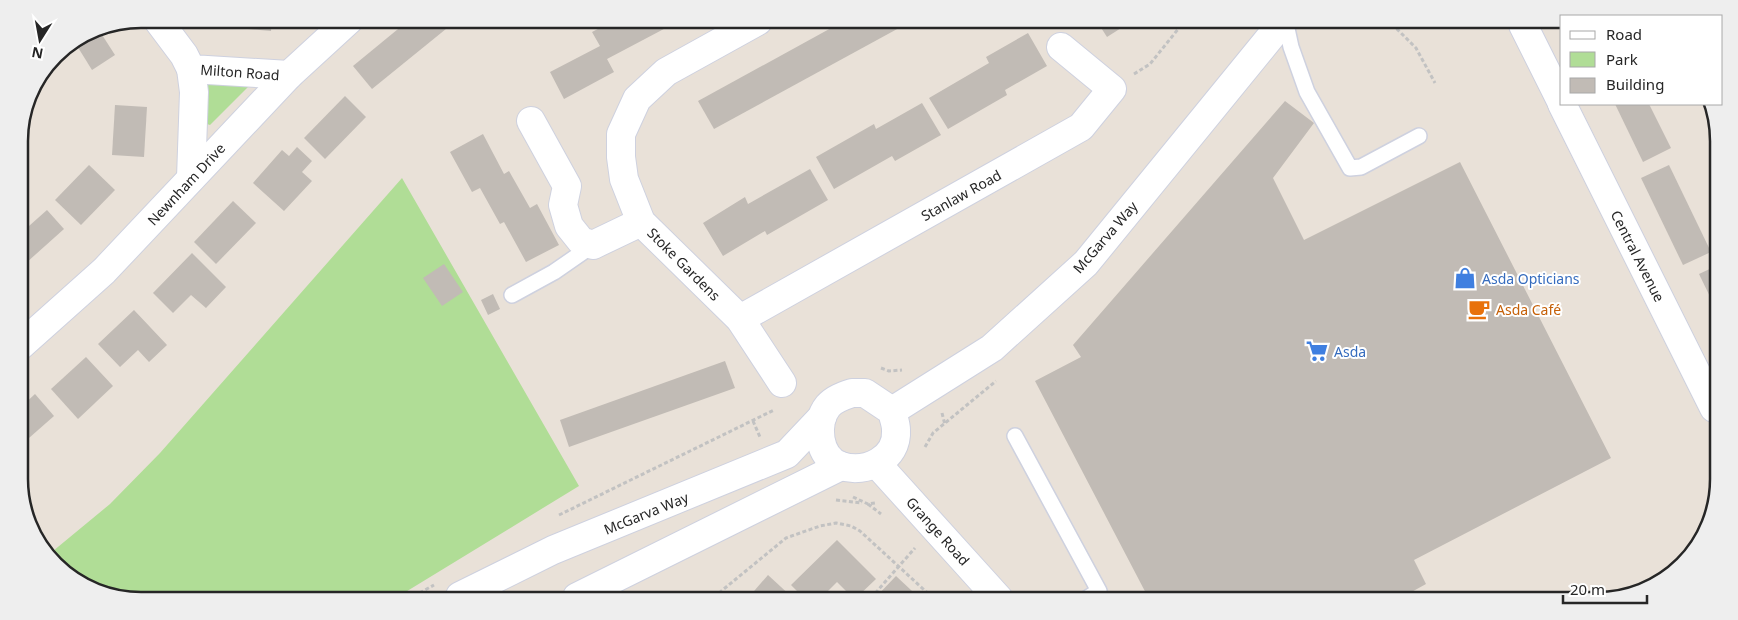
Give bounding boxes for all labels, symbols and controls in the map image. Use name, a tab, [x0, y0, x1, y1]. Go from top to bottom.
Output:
north arrow	[15, 15, 65, 65]
legend	[1560, 15, 1723, 105]
text: Road	[1606, 24, 1642, 44]
text: N	[30, 43, 45, 64]
text: Park	[1606, 49, 1638, 69]
street label: Milton Road	[200, 60, 280, 84]
text: Building	[1606, 74, 1664, 94]
street label: Newnham Drive	[143, 139, 229, 229]
street label: Stanlaw Road	[917, 165, 1005, 225]
street label: McGarva Way	[1068, 196, 1142, 277]
street label: Central Avenue	[1607, 207, 1669, 305]
street label: Stoke Gardens	[643, 223, 725, 305]
shop icon: Asda Opticians	[1452, 265, 1478, 291]
place label: Asda Opticians	[1482, 269, 1580, 288]
cafe icon: Asda Café	[1466, 296, 1492, 322]
place label: Asda Café	[1496, 300, 1561, 319]
supermarket icon: Asda	[1304, 338, 1330, 364]
place label: Asda	[1334, 342, 1366, 361]
street label: McGarva Way	[601, 487, 692, 539]
street label: Grange Road	[902, 493, 974, 569]
scale bar	[1563, 572, 1647, 604]
text: 20 m	[1570, 579, 1605, 599]

